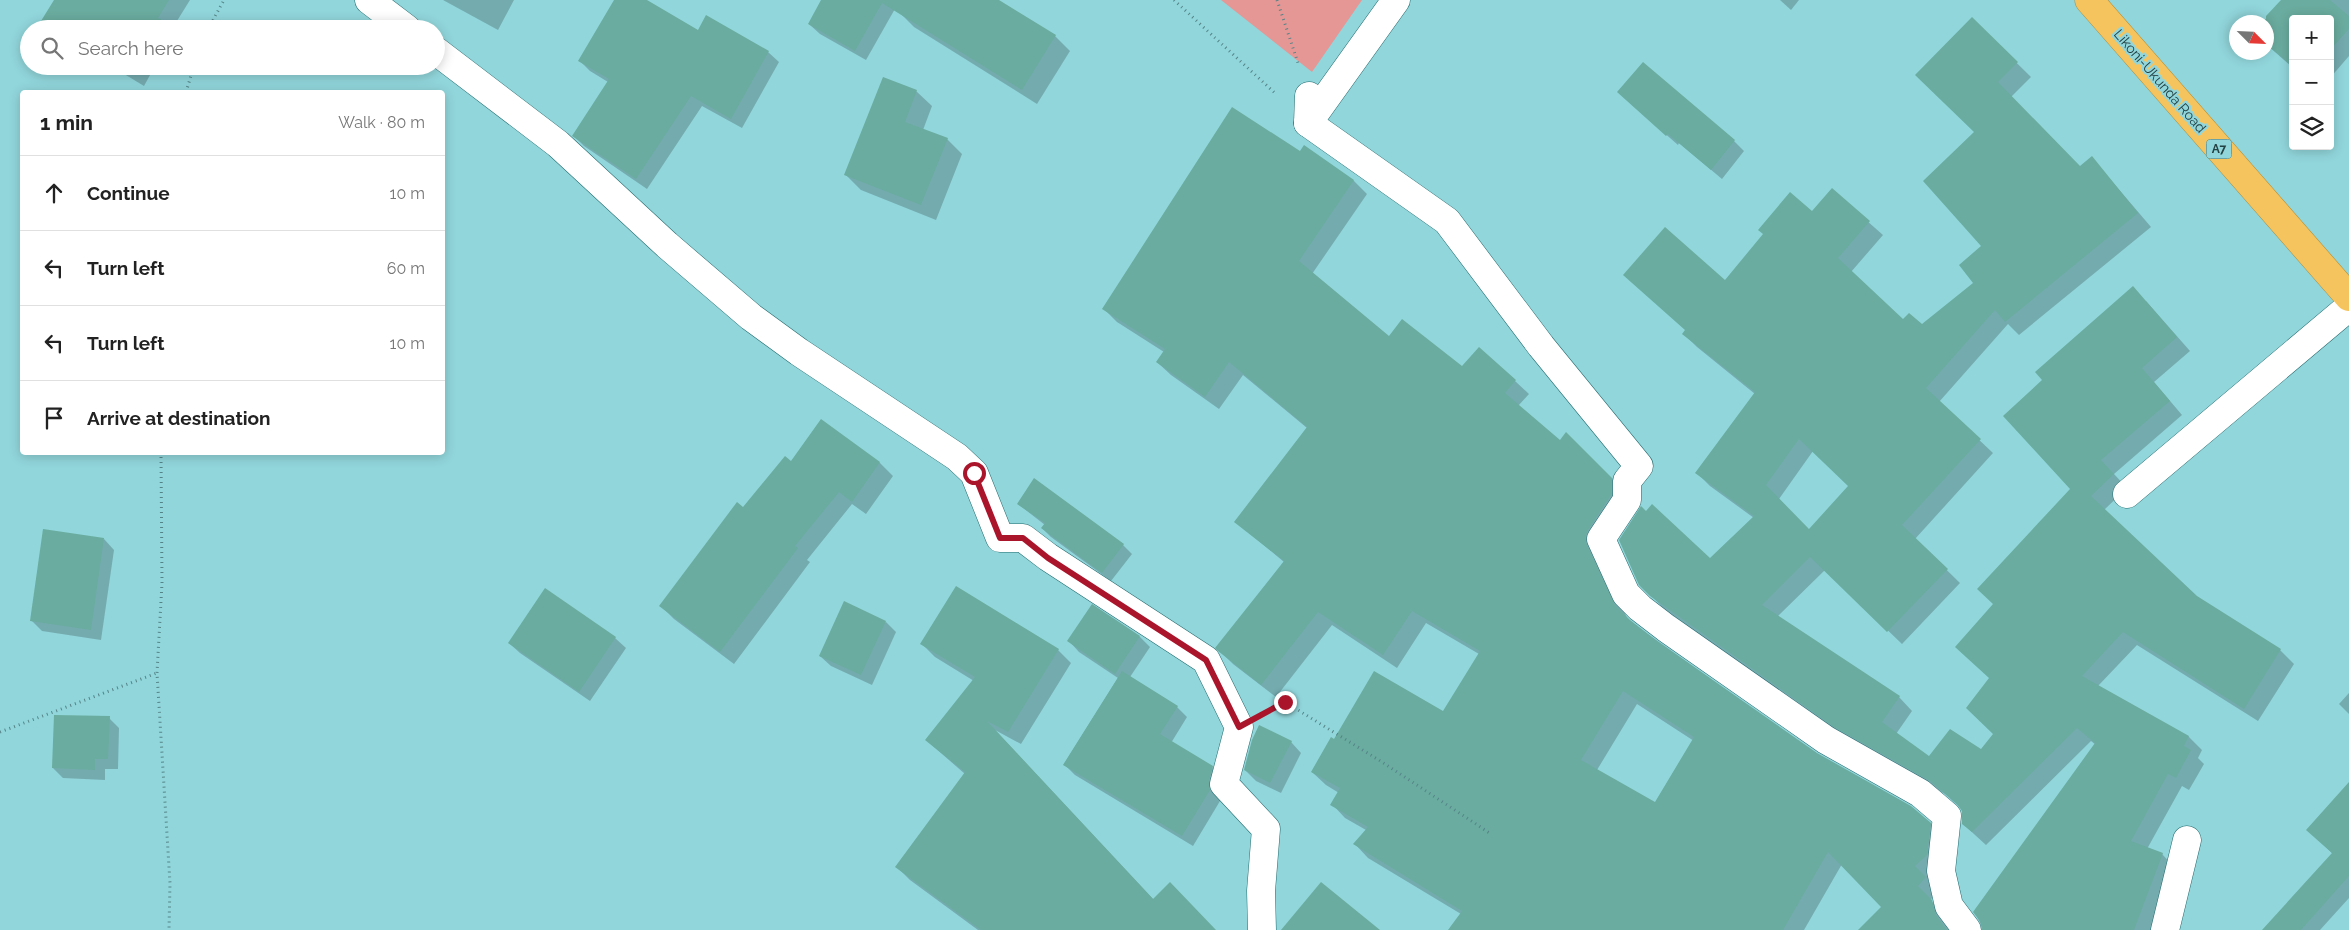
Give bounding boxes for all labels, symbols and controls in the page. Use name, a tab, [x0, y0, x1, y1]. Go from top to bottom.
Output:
north arrow	[2229, 15, 2274, 60]
map controls	[2289, 15, 2334, 150]
button: +	[2289, 15, 2334, 60]
search box	[20, 20, 445, 75]
street label: Likoni-Ukunda Road	[2111, 26, 2209, 136]
icon: search	[38, 34, 66, 62]
text: Search here	[78, 37, 184, 59]
button: −	[2289, 60, 2334, 105]
button: layers	[2289, 105, 2334, 150]
text: 1 min	[40, 110, 93, 135]
text: Walk · 80 m	[338, 113, 425, 132]
road number: A7	[2206, 140, 2232, 158]
icon: ahead	[40, 179, 68, 207]
text: Continue	[87, 182, 170, 204]
text: 10 m	[390, 184, 425, 203]
icon: left	[40, 254, 68, 282]
text: Turn left	[87, 257, 164, 279]
text: 60 m	[387, 259, 425, 278]
icon: left	[40, 329, 68, 357]
text: Turn left	[87, 332, 164, 354]
text: 10 m	[390, 334, 425, 353]
icon: arrive	[40, 404, 68, 432]
text: Arrive at destination	[87, 407, 271, 429]
route start	[963, 462, 986, 485]
route end	[1274, 691, 1297, 714]

